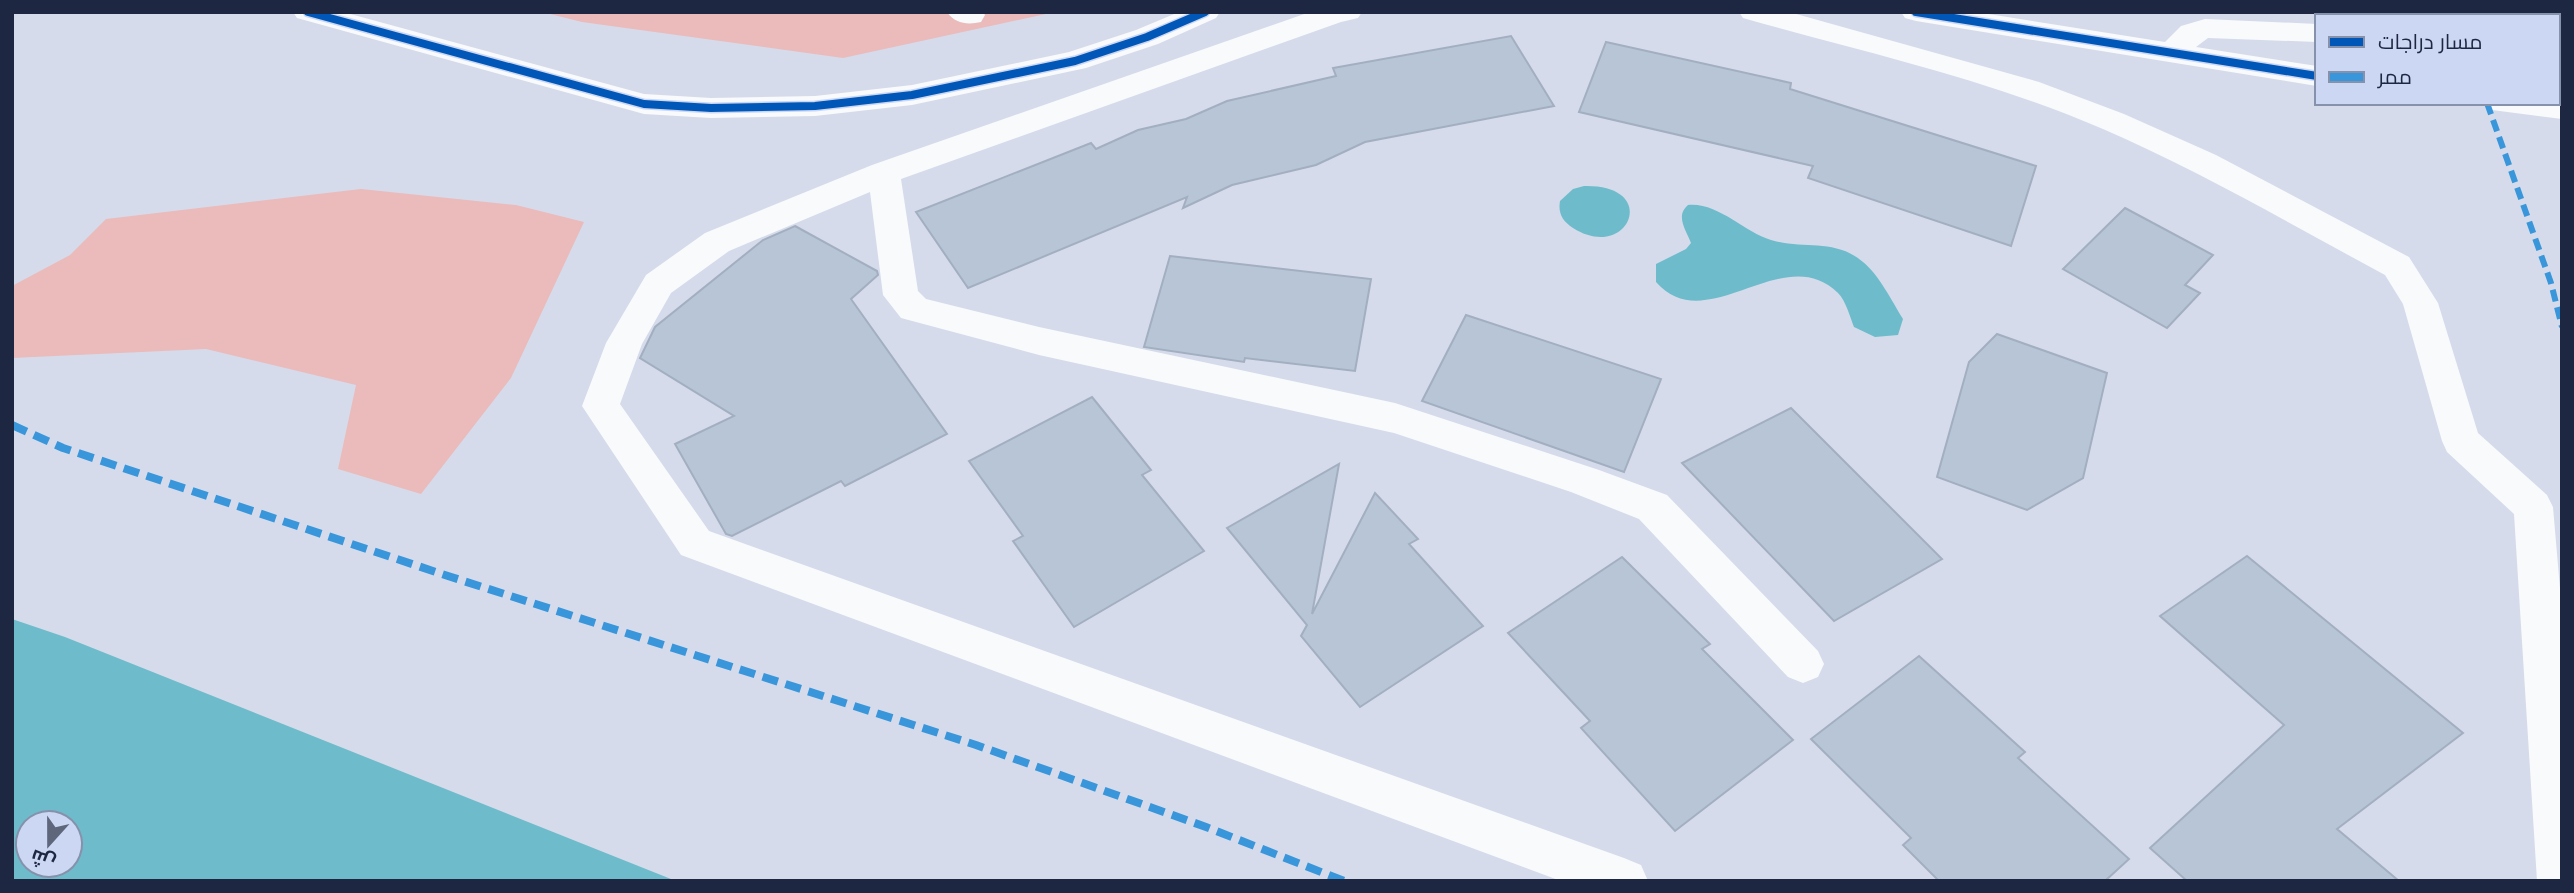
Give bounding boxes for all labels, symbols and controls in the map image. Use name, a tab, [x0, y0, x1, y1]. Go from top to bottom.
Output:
legend	[2315, 14, 2560, 105]
text: مسار دراجات	[2378, 28, 2483, 56]
text: ممر	[2377, 63, 2412, 91]
north arrow	[14, 809, 84, 879]
text: ش	[27, 843, 59, 875]

